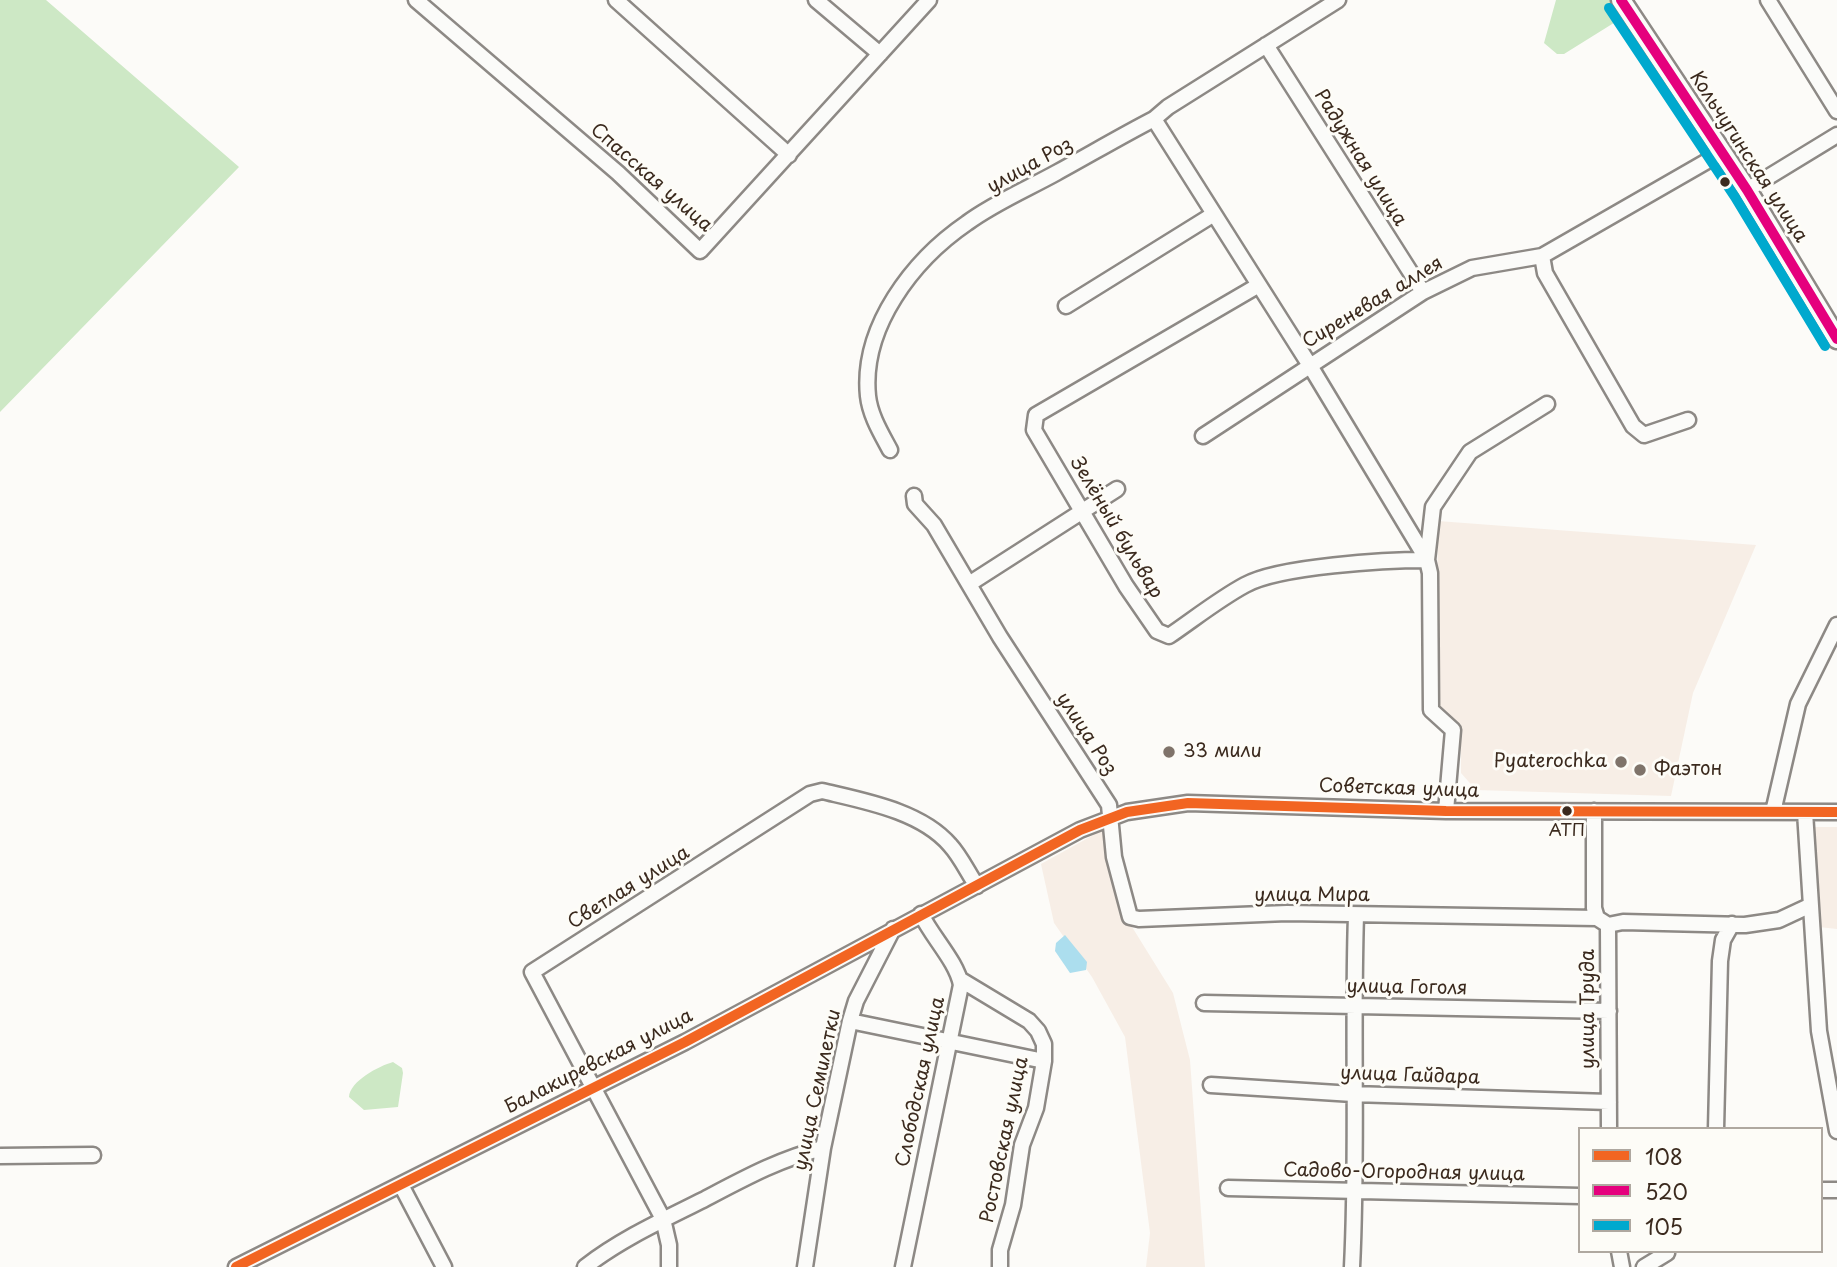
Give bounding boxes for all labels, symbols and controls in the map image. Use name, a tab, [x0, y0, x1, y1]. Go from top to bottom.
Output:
street label: Кольчугинская улица	[1684, 67, 1812, 247]
street label: Радужная улица	[1309, 86, 1411, 230]
street label: Спасская улица	[585, 119, 717, 237]
street label: улица Роз	[983, 133, 1077, 199]
unlabelled marker	[1718, 175, 1732, 189]
street label: Сиреневая аллея	[1299, 252, 1447, 354]
street label: Зелёный бульвар	[1065, 453, 1167, 603]
street label: улица Роз	[1051, 688, 1121, 780]
place label: 33 мили	[1183, 741, 1262, 763]
marker: 33 мили	[1161, 744, 1177, 760]
place label: Pyaterochka	[1494, 751, 1607, 773]
marker: Pyaterochka	[1613, 754, 1629, 770]
place label: Фаэтон	[1654, 759, 1722, 781]
marker: Фаэтон	[1632, 762, 1648, 778]
street label: Советская улица	[1318, 775, 1480, 803]
marker: АТП	[1560, 804, 1574, 818]
place label: АТП	[1549, 821, 1585, 841]
street label: Светлая улица	[564, 842, 694, 934]
street label: улица Мира	[1254, 885, 1370, 907]
street label: улица Труда	[1578, 949, 1600, 1069]
street label: улица Гоголя	[1346, 976, 1468, 1000]
street label: Слободская улица	[892, 995, 950, 1169]
street label: Балакиревская улица	[501, 1005, 697, 1119]
street label: улица Семилетки	[790, 1007, 846, 1173]
street label: Ростовская улица	[976, 1055, 1034, 1225]
street label: улица Гайдара	[1340, 1062, 1480, 1090]
legend	[1578, 1127, 1823, 1253]
text: 108	[1645, 1140, 1683, 1172]
street label: Садово-Огородная улица	[1283, 1159, 1525, 1187]
text: 520	[1645, 1175, 1688, 1207]
text: 105	[1645, 1210, 1683, 1242]

